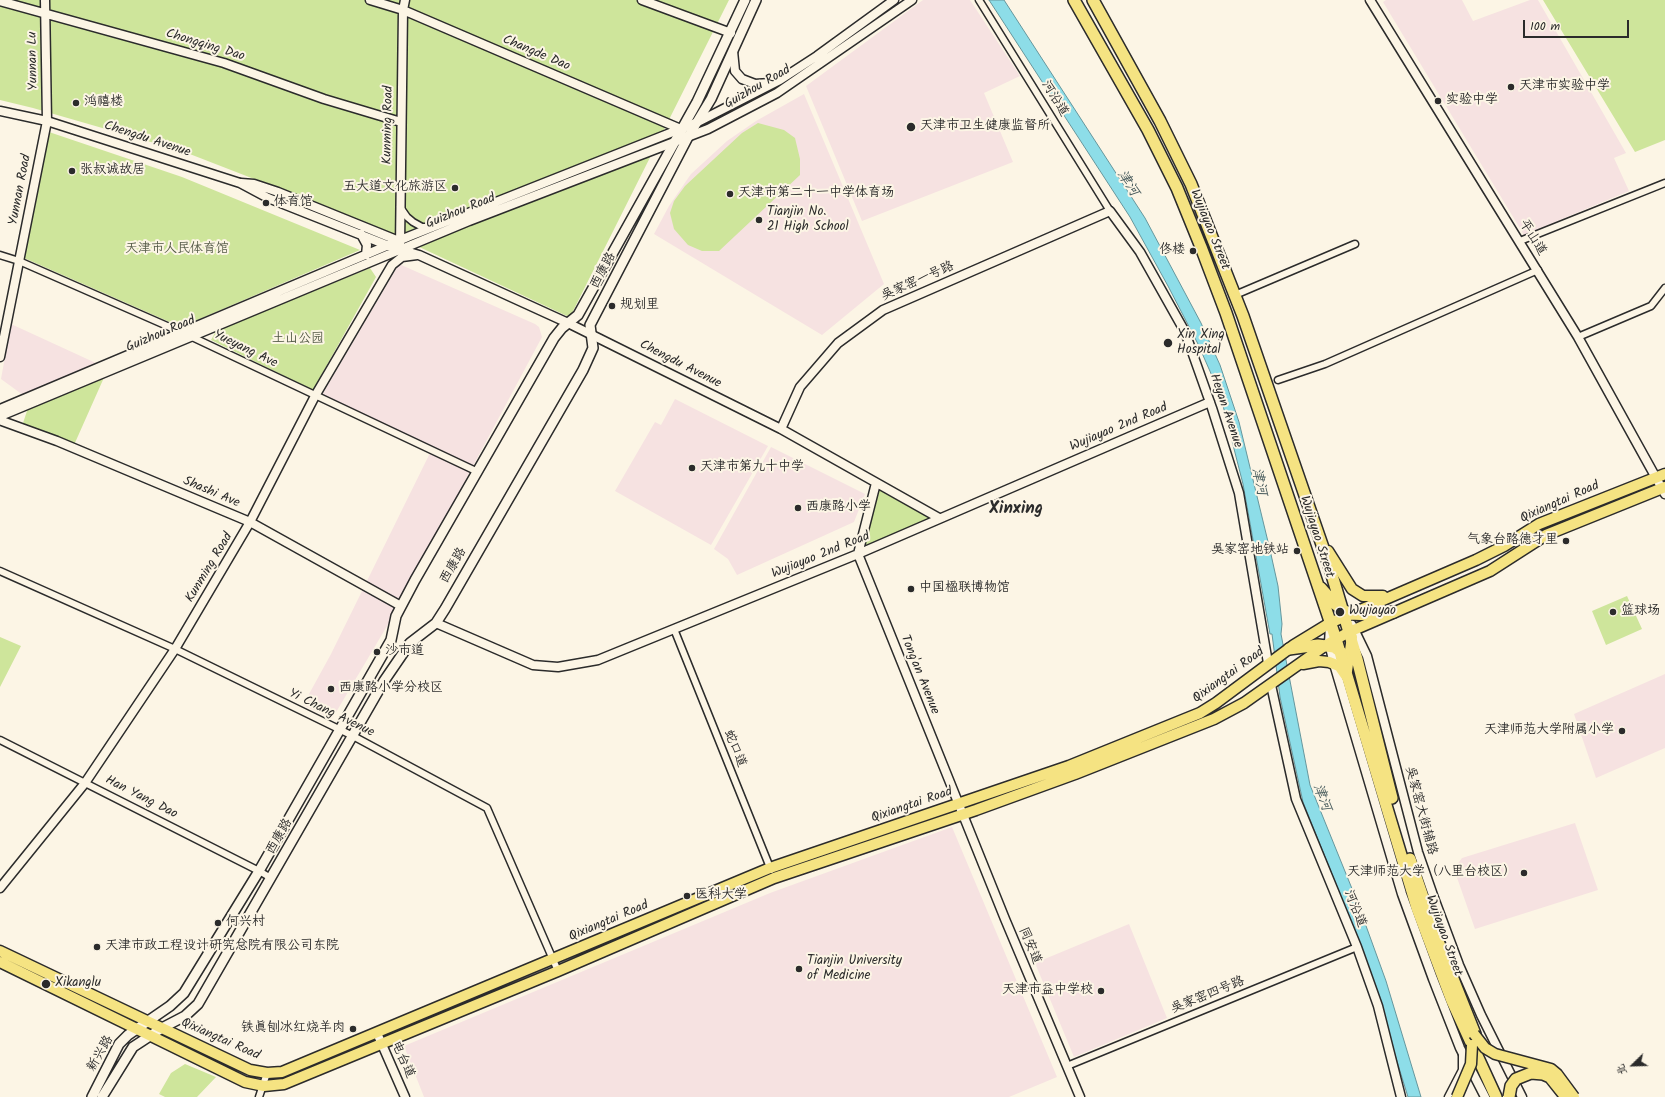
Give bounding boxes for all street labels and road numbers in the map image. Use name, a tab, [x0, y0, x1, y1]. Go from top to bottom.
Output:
street label: Chongqing Dao	[164, 27, 246, 65]
street label: Yunnan Lu	[26, 31, 42, 91]
street label: Changde Dao	[500, 33, 572, 75]
street label: Guizhou Road	[722, 63, 794, 113]
street label: 河沿道	[1037, 78, 1071, 120]
street label: Kunming Road	[381, 86, 397, 164]
street label: Chengdu Avenue	[102, 119, 192, 161]
street label: Yunnan Road	[6, 153, 36, 227]
street label: Wujiayao Street	[1186, 188, 1232, 272]
street label: Guizhou Road	[424, 191, 498, 233]
street label: 平山道	[1515, 217, 1549, 259]
street label: 西康路	[588, 250, 620, 292]
street label: 吴家窑一号路	[879, 259, 957, 305]
street label: Guizhou Road	[124, 313, 198, 357]
street label: Yueyang Ave	[210, 328, 280, 372]
street label: Chengdu Avenue	[636, 338, 724, 392]
street label: Heyan Avenue	[1205, 372, 1245, 450]
street label: Wujiayao 2nd Road	[1068, 400, 1170, 456]
street label: Shashi Ave	[180, 474, 242, 512]
street label: Qixiangtai Road	[1518, 479, 1602, 527]
street label: Wujiayao Street	[1295, 494, 1337, 580]
street label: Wujiayao 2nd Road	[770, 529, 872, 583]
street label: Kunming Road	[183, 530, 237, 606]
street label: 西康路	[437, 545, 471, 587]
street label: Tong'an Avenue	[896, 633, 942, 717]
street label: Qixiangtai Road	[1190, 645, 1268, 707]
street label: Yi Chang Avenue	[286, 687, 376, 741]
street label: 蛇口道	[719, 728, 749, 770]
street label: 吴家窑大街辅路	[1401, 765, 1439, 857]
street label: Han Yang Dao	[102, 773, 180, 823]
street label: Qixiangtai Road	[869, 785, 955, 827]
street label: 西康路	[263, 816, 297, 858]
street label: 河沿道	[1339, 888, 1369, 930]
street label: Wujiayao Street	[1421, 893, 1465, 979]
street label: Qixiangtai Road	[567, 898, 651, 946]
street label: 同安道	[1014, 925, 1044, 967]
street label: 吴家窑四号路	[1169, 974, 1247, 1018]
street label: Qixiangtai Road	[178, 1016, 262, 1064]
street label: 新兴路	[84, 1033, 118, 1075]
street label: 电台道	[387, 1039, 417, 1081]

